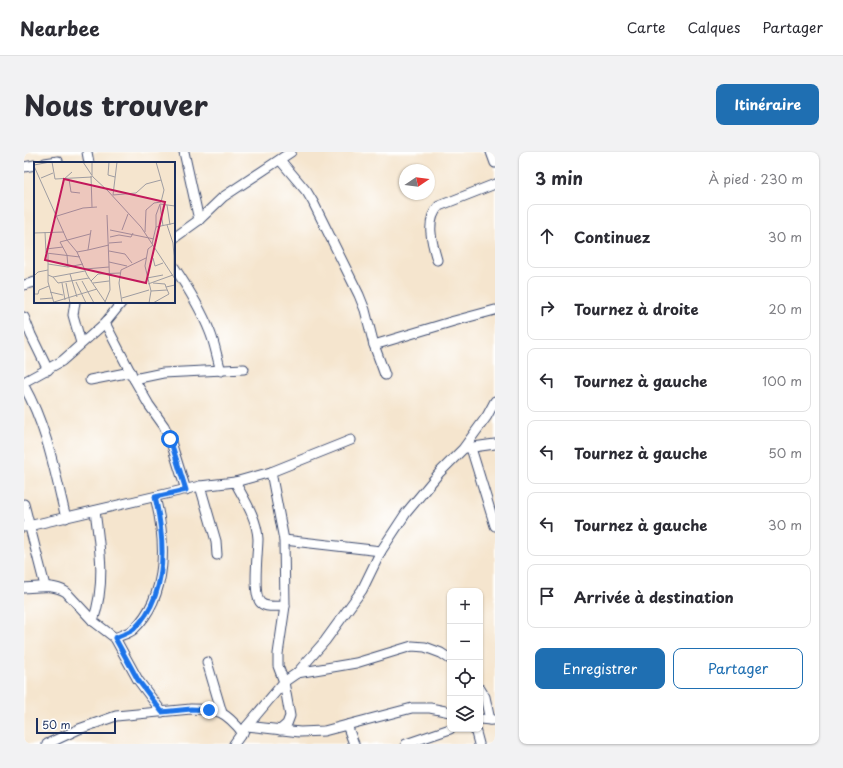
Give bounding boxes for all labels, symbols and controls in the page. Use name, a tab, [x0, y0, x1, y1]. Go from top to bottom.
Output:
text: Nearbee	[20, 14, 100, 42]
text: Carte	[627, 17, 666, 38]
text: Calques	[688, 17, 740, 38]
text: Partager	[762, 17, 823, 38]
text: Nous trouver	[24, 83, 208, 126]
button: Itinéraire	[716, 84, 819, 125]
inset map	[34, 162, 175, 303]
north arrow	[399, 164, 435, 200]
text: 3 min	[535, 165, 583, 191]
text: À pied · 230 m	[708, 169, 803, 188]
icon: ahead	[536, 225, 558, 247]
text: Continuez	[574, 225, 650, 248]
text: 30 m	[768, 227, 802, 246]
icon: right	[536, 297, 558, 319]
text: Tournez à droite	[574, 297, 699, 320]
text: 20 m	[768, 299, 802, 318]
icon: left	[536, 369, 558, 391]
text: Tournez à gauche	[574, 369, 708, 392]
text: 100 m	[762, 371, 802, 390]
route start	[161, 430, 179, 448]
icon: left	[536, 441, 558, 463]
text: Tournez à gauche	[574, 441, 708, 464]
text: 50 m	[768, 443, 802, 462]
icon: left	[536, 513, 558, 535]
text: Tournez à gauche	[574, 513, 708, 536]
text: 30 m	[768, 515, 802, 534]
icon: arrive	[536, 585, 558, 607]
text: Arrivée à destination	[574, 585, 734, 608]
map controls	[447, 588, 483, 732]
button: +	[447, 588, 483, 624]
button: −	[447, 624, 483, 660]
button: Enregistrer	[535, 648, 665, 689]
button: Partager	[673, 648, 803, 689]
button: locate	[447, 660, 483, 696]
button: layers	[447, 696, 483, 732]
route end	[200, 701, 218, 719]
scale bar	[36, 716, 116, 735]
text: 50 m	[42, 716, 71, 733]

